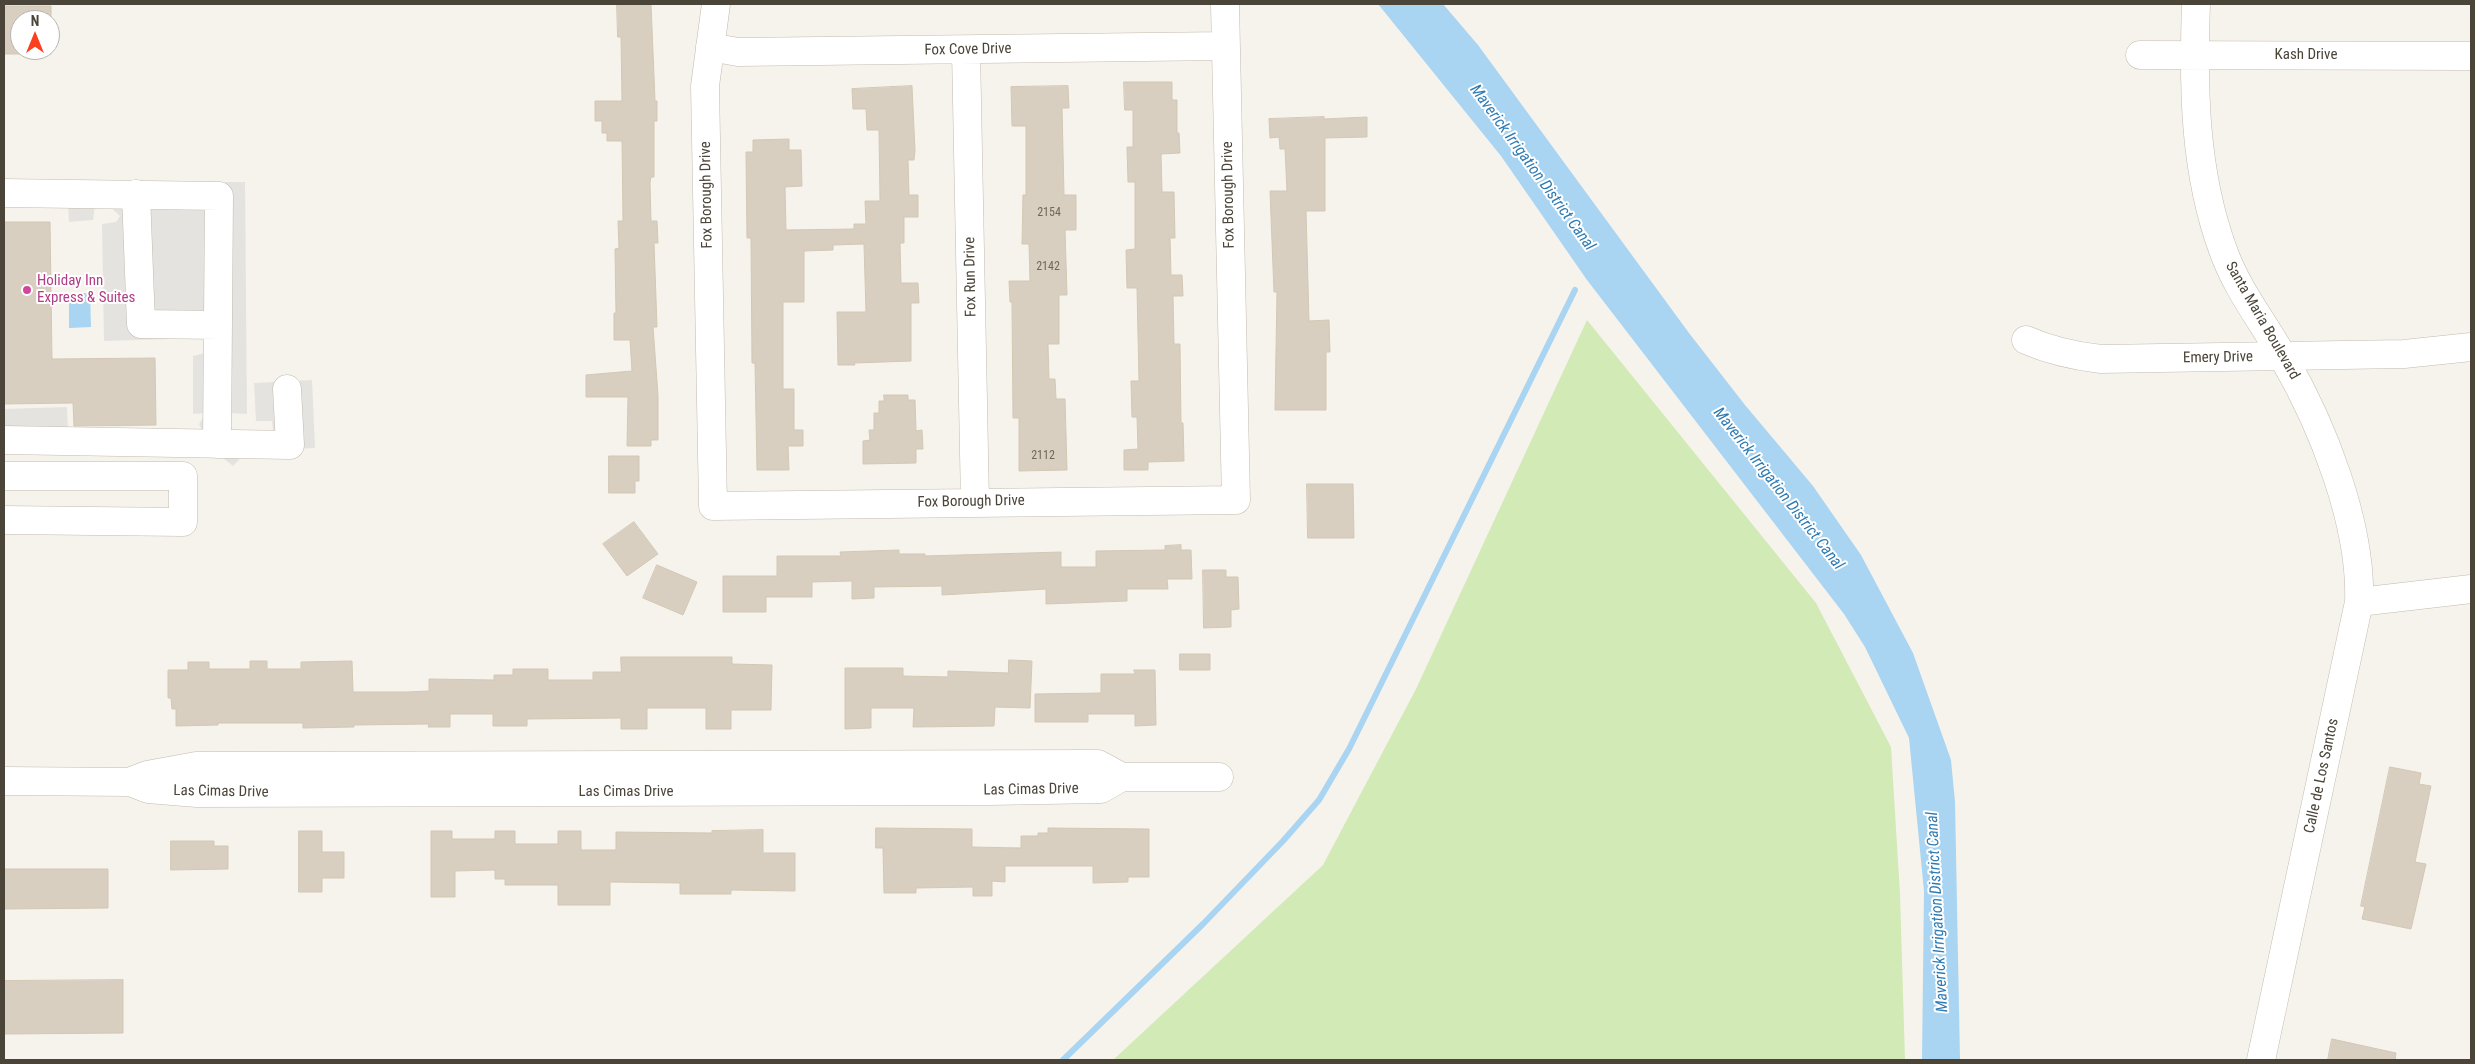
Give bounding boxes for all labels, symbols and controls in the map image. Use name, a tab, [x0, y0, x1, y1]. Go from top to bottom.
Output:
north arrow	[10, 10, 60, 60]
text: N	[31, 13, 39, 29]
street label: Fox Cove Drive	[924, 40, 1012, 60]
street label: Kash Drive	[2275, 46, 2337, 64]
water label: Maverick Irrigation District Canal	[1465, 81, 1599, 255]
street label: Fox Borough Drive	[697, 141, 717, 249]
street label: Fox Borough Drive	[1219, 141, 1239, 249]
house number: 2154	[1037, 206, 1061, 220]
street label: Fox Run Drive	[961, 237, 981, 317]
street label: Santa Maria Boulevard	[2221, 259, 2303, 383]
house number: 2142	[1036, 260, 1060, 274]
place label: Holiday Inn Express & Suites	[37, 272, 135, 307]
marker: Holiday Inn Express & Suites	[21, 284, 33, 296]
street label: Emery Drive	[2183, 348, 2253, 368]
water label: Maverick Irrigation District Canal	[1709, 404, 1847, 574]
house number: 2112	[1031, 449, 1055, 463]
street label: Fox Borough Drive	[917, 492, 1025, 512]
street label: Calle de Los Santos	[2301, 717, 2343, 835]
street label: Las Cimas Drive	[983, 780, 1079, 800]
street label: Las Cimas Drive	[173, 782, 269, 802]
street label: Las Cimas Drive	[578, 783, 674, 801]
water label: Maverick Irrigation District Canal	[1923, 811, 1953, 1013]

